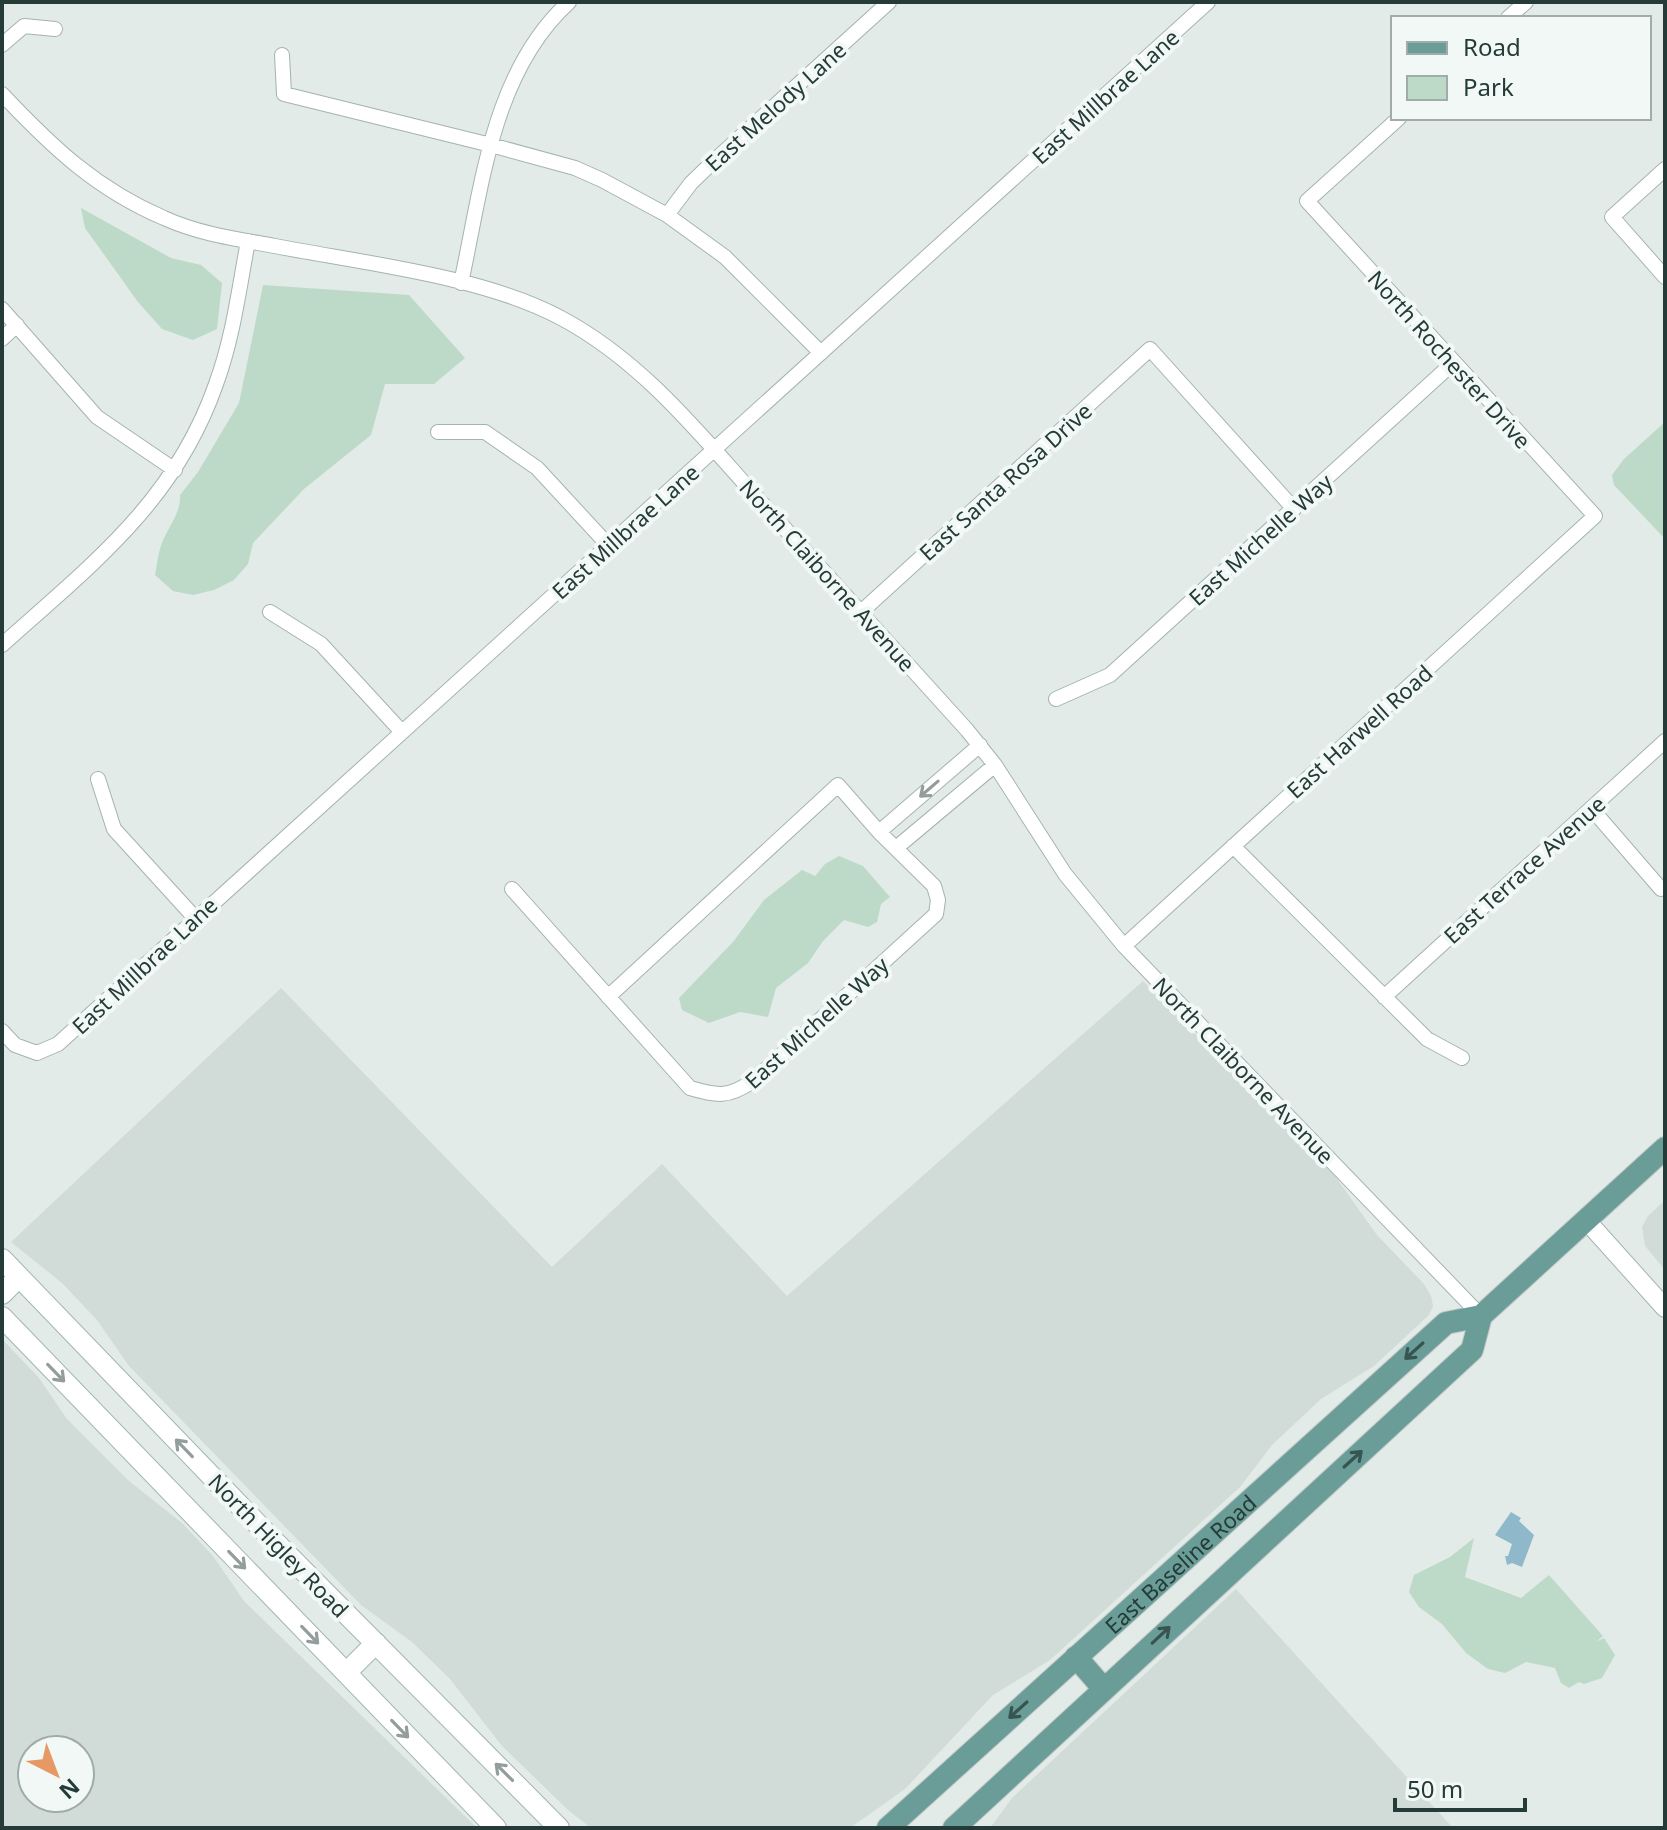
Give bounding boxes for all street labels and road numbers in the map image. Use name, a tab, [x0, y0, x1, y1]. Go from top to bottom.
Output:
street label: East Millbrae Lane	[1025, 22, 1185, 170]
street label: East Melody Lane	[698, 34, 852, 178]
street label: North Rochester Drive	[1362, 263, 1538, 455]
street label: East Santa Rosa Drive	[912, 395, 1098, 567]
street label: East Millbrae Lane	[545, 457, 705, 605]
street label: East Michelle Way	[1182, 466, 1339, 612]
street label: North Claiborne Avenue	[734, 472, 922, 678]
street label: East Harwell Road	[1280, 658, 1438, 804]
street label: East Terrace Avenue	[1437, 788, 1611, 950]
street label: East Millbrae Lane	[65, 890, 223, 1040]
street label: East Michelle Way	[738, 949, 895, 1095]
street label: North Claiborne Avenue	[1147, 970, 1341, 1170]
street label: North Higley Road	[202, 1466, 356, 1624]
street label: East Baseline Road	[1098, 1487, 1262, 1640]

